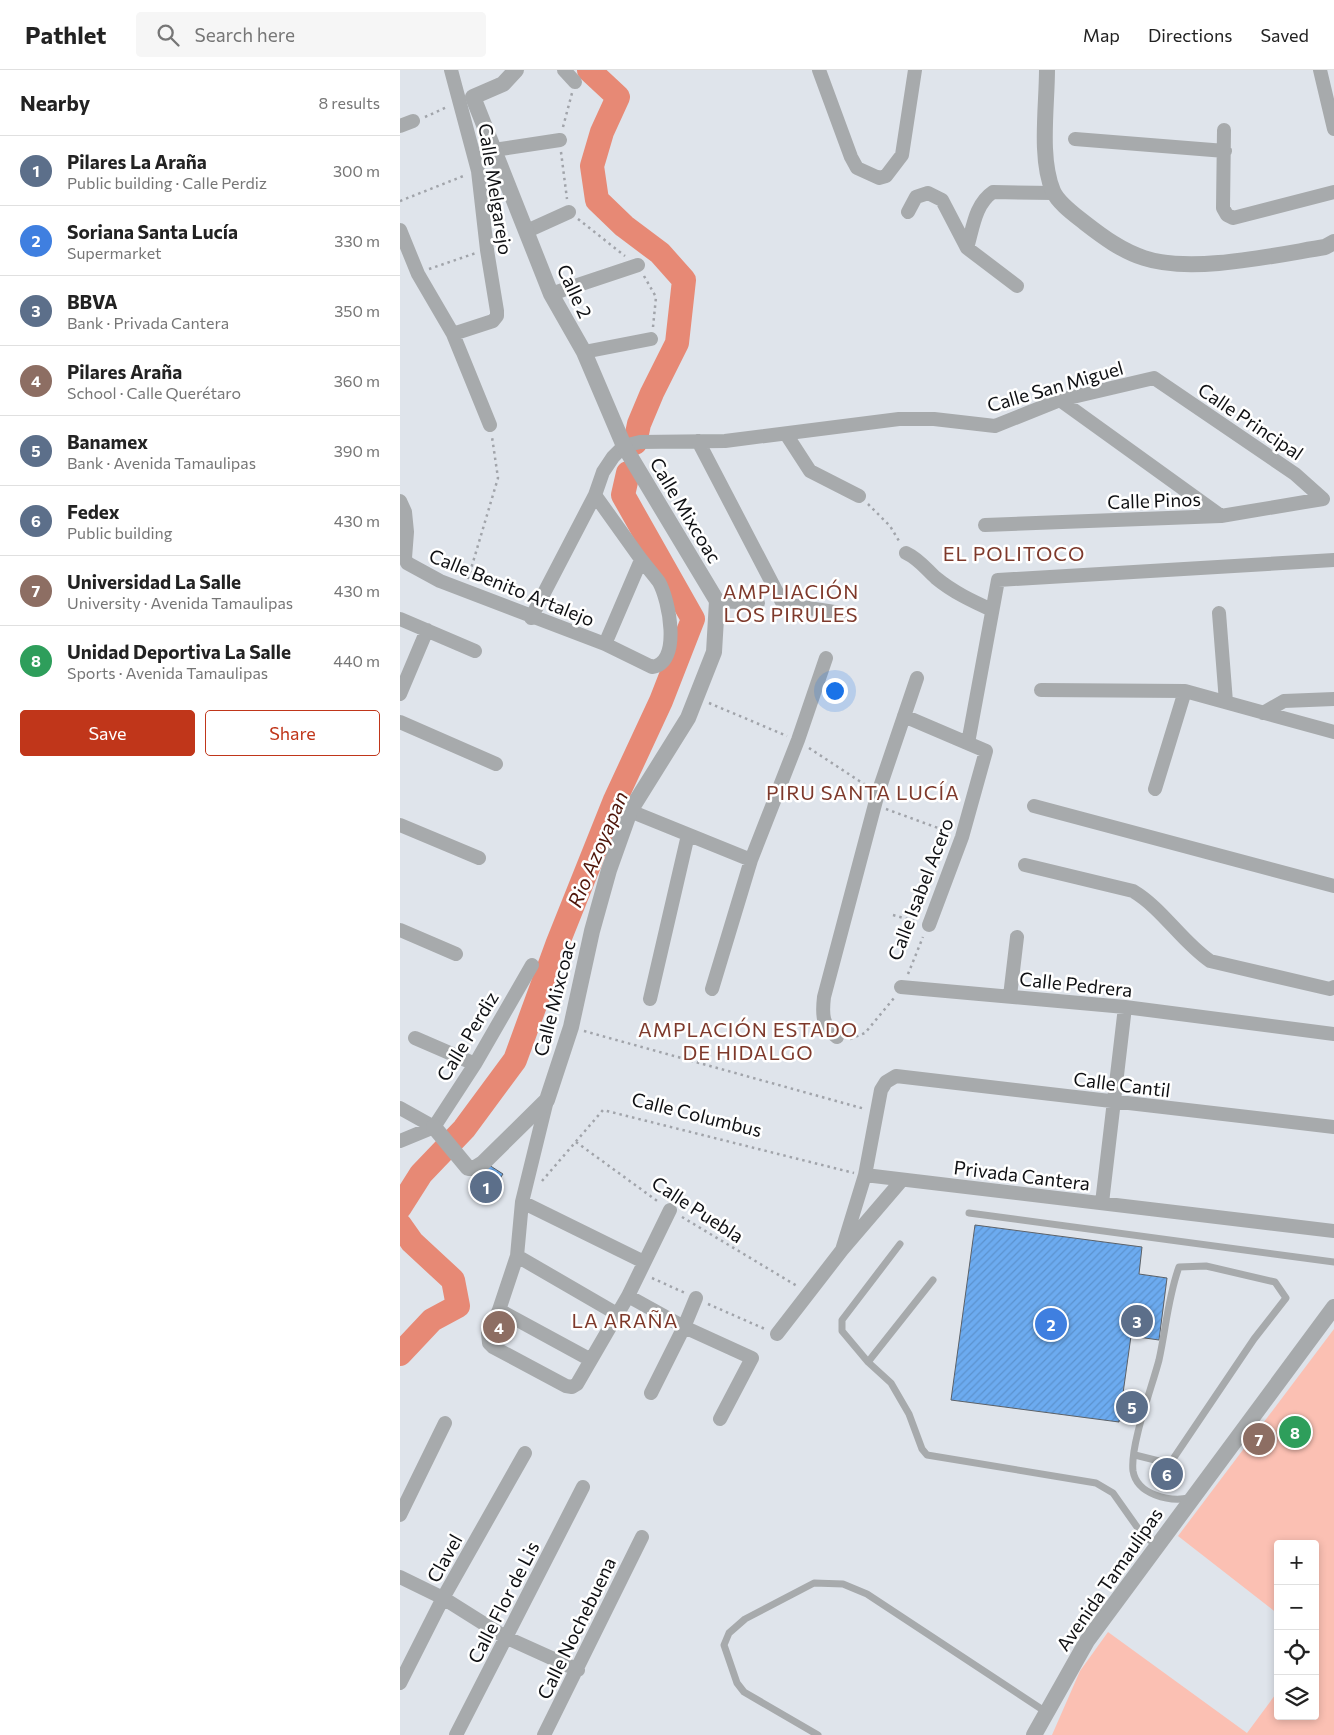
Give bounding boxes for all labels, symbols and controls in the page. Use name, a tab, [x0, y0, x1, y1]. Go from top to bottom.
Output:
search box	[136, 12, 486, 57]
text: Pathlet	[25, 20, 106, 49]
icon: search	[154, 21, 182, 49]
text: Search here	[194, 23, 295, 46]
text: Map	[1083, 24, 1120, 46]
text: Directions	[1148, 24, 1232, 46]
text: Saved	[1260, 24, 1309, 46]
text: Nearby	[20, 90, 90, 115]
text: 8 results	[319, 93, 380, 112]
street label: Calle Melgarejo	[474, 122, 518, 256]
text: Pilares La Araña	[67, 150, 207, 173]
text: 1	[32, 161, 40, 180]
text: 300 m	[333, 161, 380, 180]
text: Public building · Calle Perdiz	[67, 173, 267, 192]
text: Soriana Santa Lucía	[67, 220, 238, 243]
text: 2	[31, 231, 41, 250]
text: 330 m	[334, 231, 380, 250]
text: Supermarket	[67, 243, 162, 262]
street label: Calle 2	[553, 260, 597, 322]
text: BBVA	[67, 290, 118, 313]
text: 3	[31, 301, 41, 320]
text: 350 m	[334, 301, 380, 320]
text: Bank · Privada Cantera	[67, 313, 229, 332]
street label: Calle San Miguel	[984, 356, 1126, 416]
text: Pilares Araña	[67, 360, 182, 383]
text: 4	[31, 371, 41, 390]
text: 360 m	[334, 371, 380, 390]
street label: Calle Principal	[1194, 377, 1308, 465]
text: School · Calle Querétaro	[67, 383, 241, 402]
text: Banamex	[67, 430, 148, 453]
text: 5	[31, 441, 41, 460]
text: 390 m	[334, 441, 380, 460]
text: Bank · Avenida Tamaulipas	[67, 453, 256, 472]
street label: Calle Mixcoac	[645, 453, 727, 567]
street label: Calle Pinos	[1107, 487, 1201, 513]
text: Fedex	[67, 500, 120, 523]
text: 6	[31, 511, 41, 530]
text: 430 m	[334, 511, 380, 530]
text: Public building	[67, 523, 172, 542]
district label: EL POLITOCO	[943, 541, 1085, 565]
street label: Calle Benito Artalejo	[426, 543, 598, 631]
text: Universidad La Salle	[67, 570, 241, 593]
district label: AMPLIACIÓN LOS PIRULES	[723, 579, 859, 626]
text: 7	[32, 581, 40, 600]
text: 430 m	[334, 581, 380, 600]
text: University · Avenida Tamaulipas	[67, 593, 293, 612]
text: Unidad Deportiva La Salle	[67, 640, 291, 663]
text: 8	[31, 651, 41, 670]
text: 440 m	[333, 651, 380, 670]
text: Sports · Avenida Tamaulipas	[67, 663, 268, 682]
your location	[822, 678, 848, 704]
button: Save	[20, 710, 195, 756]
button: Share	[205, 710, 380, 756]
district label: PIRU SANTA LUCÍA	[766, 780, 960, 804]
water label: Rio Azoyapan	[562, 787, 632, 911]
street label: Calle Isabel Acero	[882, 815, 958, 963]
street label: Calle Mixcoac	[528, 937, 580, 1059]
street label: Calle Pedrera	[1018, 967, 1134, 1001]
street label: Calle Perdiz	[431, 987, 503, 1085]
district label: AMPLACIÓN ESTADO DE HIDALGO	[638, 1017, 858, 1064]
street label: Calle Cantil	[1072, 1067, 1172, 1101]
street label: Calle Columbus	[630, 1087, 764, 1141]
street label: Privada Cantera	[952, 1155, 1092, 1195]
pin: 1	[470, 1168, 502, 1206]
street label: Calle Puebla	[648, 1171, 748, 1247]
pin: 3	[1121, 1302, 1153, 1340]
pin: 2	[1035, 1305, 1067, 1343]
pin: 4	[483, 1308, 515, 1346]
district label: LA ARAÑA	[572, 1308, 678, 1332]
pin: 5	[1116, 1388, 1148, 1426]
pin: 8	[1279, 1413, 1311, 1451]
pin: 7	[1243, 1420, 1275, 1458]
pin: 6	[1151, 1455, 1183, 1493]
street label: Avenida Tamaulipas	[1051, 1503, 1167, 1655]
street label: Clavel	[421, 1530, 467, 1586]
street label: Calle Flor de Lis	[462, 1537, 544, 1667]
map controls	[1274, 1540, 1319, 1720]
button: +	[1274, 1540, 1319, 1585]
street label: Calle Nochebuena	[532, 1553, 620, 1703]
button: −	[1274, 1585, 1319, 1630]
button: locate	[1274, 1630, 1319, 1675]
button: layers	[1274, 1675, 1319, 1720]

